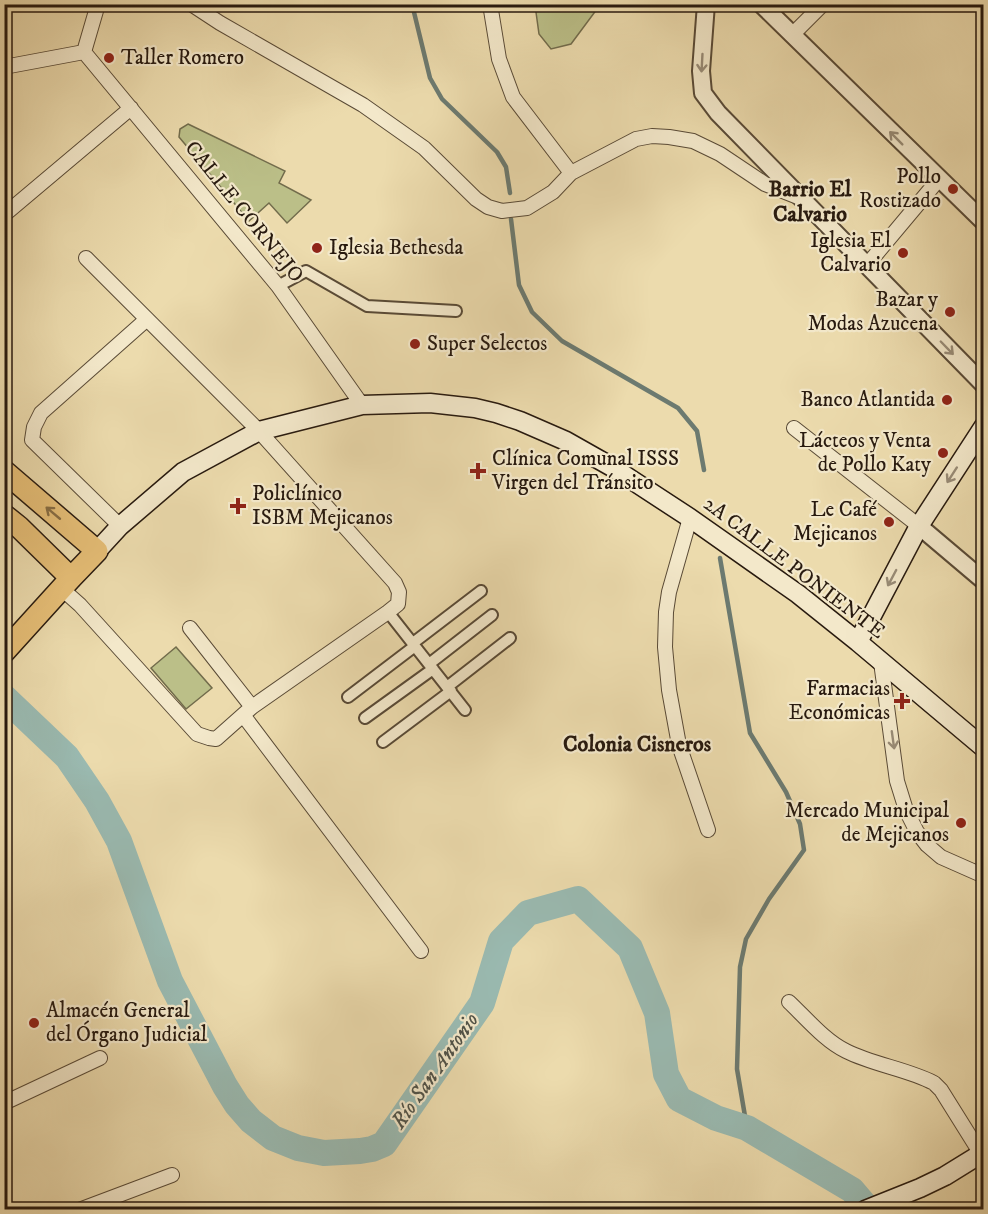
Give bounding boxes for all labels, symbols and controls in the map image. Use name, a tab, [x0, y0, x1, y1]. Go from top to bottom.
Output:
place label: Taller Romero	[121, 45, 244, 71]
marker: Taller Romero	[102, 51, 116, 65]
one-way arrow	[696, 52, 707, 72]
one-way arrow	[889, 130, 904, 145]
street label: CALLE CORNEJO	[179, 136, 309, 288]
place label: Pollo Rostizado	[859, 164, 941, 214]
district label: Barrio El Calvario	[769, 176, 852, 228]
marker: Pollo Rostizado	[946, 182, 960, 196]
place label: Iglesia El Calvario	[810, 228, 892, 278]
place label: Iglesia Bethesda	[329, 235, 463, 261]
marker: Iglesia Bethesda	[310, 241, 324, 255]
marker: Iglesia El Calvario	[896, 246, 910, 260]
place label: Bazar y Modas Azucena	[808, 287, 939, 337]
marker: Bazar y Modas Azucena	[943, 305, 957, 319]
place label: Super Selectos	[427, 331, 547, 357]
marker: Super Selectos	[408, 337, 422, 351]
one-way arrow	[940, 341, 955, 356]
place label: Banco Atlantida	[800, 387, 935, 413]
marker: Banco Atlantida	[940, 393, 954, 407]
place label: Lácteos y Venta de Pollo Katy	[799, 428, 932, 478]
place label: Clínica Comunal ISSS Virgen del Tránsito	[491, 446, 679, 496]
marker: Lácteos y Venta de Pollo Katy	[936, 446, 950, 460]
marker: Clínica Comunal ISSS Virgen del Tránsito	[469, 462, 487, 480]
one-way arrow	[946, 467, 958, 483]
place label: Policlínico ISBM Mejicanos	[252, 481, 393, 531]
street label: 2A CALLE PONIENTE	[698, 491, 890, 645]
marker: Policlínico ISBM Mejicanos	[229, 497, 247, 515]
place label: Le Café Mejicanos	[793, 497, 877, 547]
one-way arrow	[46, 506, 61, 520]
marker: Le Café Mejicanos	[882, 515, 896, 529]
one-way arrow	[885, 569, 897, 587]
place label: Farmacias Económicas	[789, 676, 890, 726]
marker: Farmacias Económicas	[895, 694, 909, 708]
one-way arrow	[887, 730, 898, 750]
district label: Colonia Cisneros	[563, 731, 712, 758]
place label: Mercado Municipal de Mejicanos	[785, 798, 950, 848]
marker: Mercado Municipal de Mejicanos	[954, 816, 968, 830]
place label: Almacén General del Órgano Judicial	[46, 998, 208, 1048]
water label: Río San Antonio	[384, 1008, 485, 1135]
marker: Almacén General del Órgano Judicial	[27, 1016, 41, 1030]

